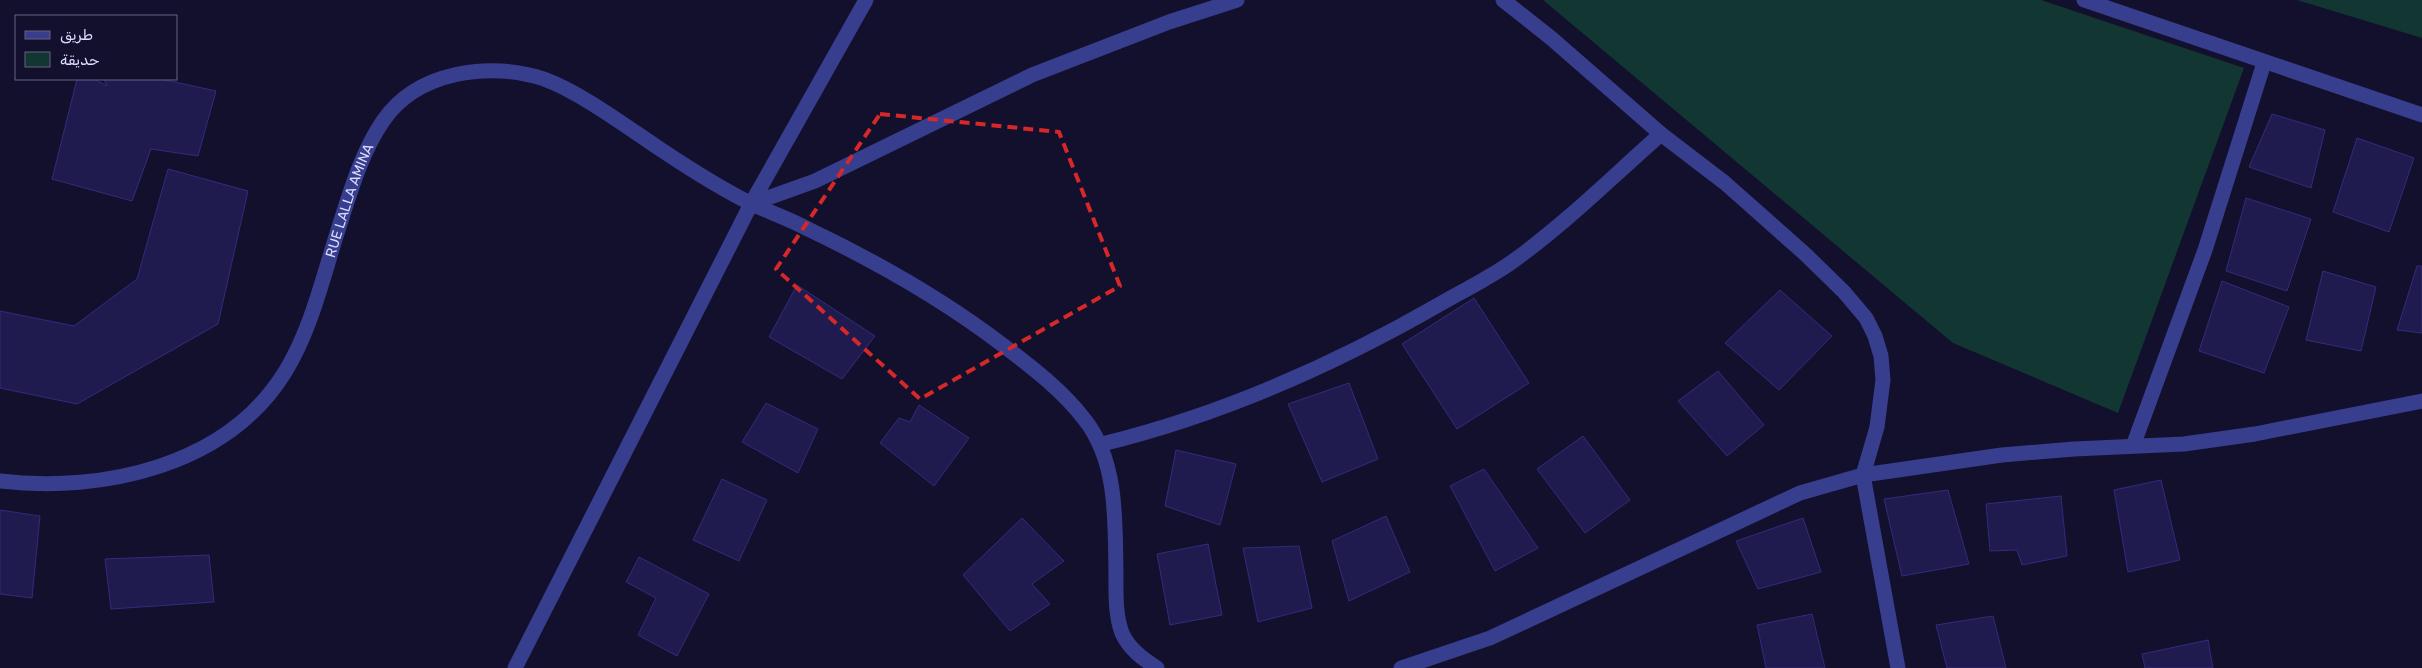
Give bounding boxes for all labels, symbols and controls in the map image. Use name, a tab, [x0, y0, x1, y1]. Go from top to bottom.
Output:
legend	[15, 15, 178, 80]
text: طريق	[60, 26, 93, 44]
text: حديقة	[60, 51, 100, 69]
street label: RUE LALLA AMINA	[322, 140, 377, 259]

